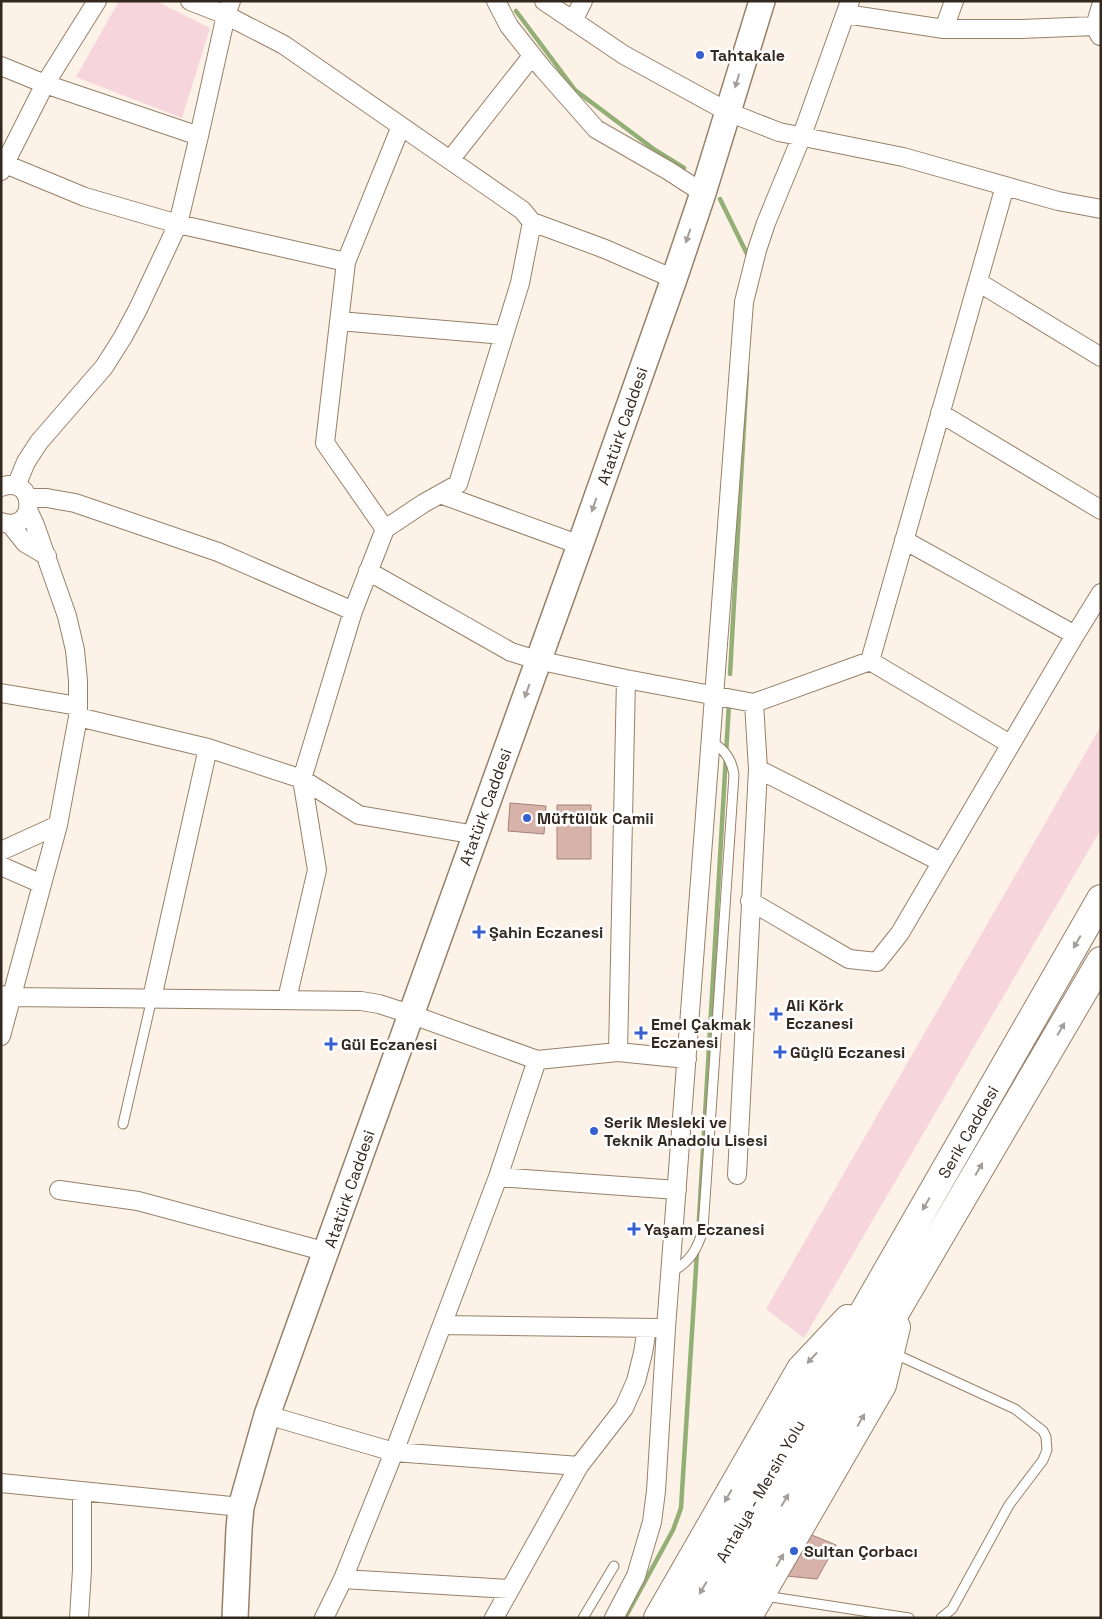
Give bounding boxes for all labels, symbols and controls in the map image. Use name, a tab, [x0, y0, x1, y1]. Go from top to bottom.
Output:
place label: Tahtakale	[710, 45, 785, 66]
marker: Tahtakale	[694, 49, 706, 61]
one-way arrow	[733, 74, 741, 89]
one-way arrow	[684, 229, 692, 244]
street label: Atatürk Caddesi	[592, 364, 652, 488]
one-way arrow	[590, 498, 598, 513]
one-way arrow	[522, 683, 530, 698]
street label: Atatürk Caddesi	[455, 746, 516, 869]
place label: Müftülük Camii	[537, 808, 654, 829]
marker: Müftülük Camii	[521, 812, 533, 824]
place label: Şahin Eczanesi	[489, 922, 603, 943]
marker: Şahin Eczanesi	[473, 926, 485, 938]
one-way arrow	[1072, 935, 1081, 948]
place label: Ali Körk Eczanesi	[786, 995, 853, 1034]
marker: Ali Körk Eczanesi	[770, 1008, 782, 1020]
place label: Emel Çakmak Eczanesi	[651, 1014, 752, 1053]
one-way arrow	[1057, 1022, 1065, 1037]
marker: Emel Çakmak Eczanesi	[635, 1027, 647, 1039]
place label: Gül Eczanesi	[341, 1034, 437, 1055]
marker: Gül Eczanesi	[325, 1038, 337, 1050]
place label: Güçlü Eczanesi	[790, 1042, 905, 1063]
marker: Güçlü Eczanesi	[774, 1046, 786, 1058]
street label: Serik Caddesi	[933, 1082, 1003, 1182]
place label: Serik Mesleki ve Teknik Anadolu Lisesi	[604, 1112, 768, 1151]
marker: Serik Mesleki ve Teknik Anadolu Lisesi	[588, 1125, 600, 1137]
street label: Atatürk Caddesi	[319, 1127, 379, 1251]
one-way arrow	[974, 1163, 983, 1176]
one-way arrow	[922, 1197, 931, 1211]
place label: Yaşam Eczanesi	[644, 1219, 765, 1240]
marker: Yaşam Eczanesi	[628, 1223, 640, 1235]
one-way arrow	[806, 1351, 818, 1363]
one-way arrow	[857, 1413, 866, 1426]
street label: Antalya - Mersin Yolu	[711, 1416, 810, 1566]
one-way arrow	[724, 1489, 732, 1504]
one-way arrow	[780, 1493, 789, 1507]
place label: Sultan Çorbacı	[804, 1541, 918, 1562]
marker: Sultan Çorbacı	[788, 1545, 800, 1557]
one-way arrow	[776, 1553, 784, 1568]
one-way arrow	[699, 1581, 708, 1594]

